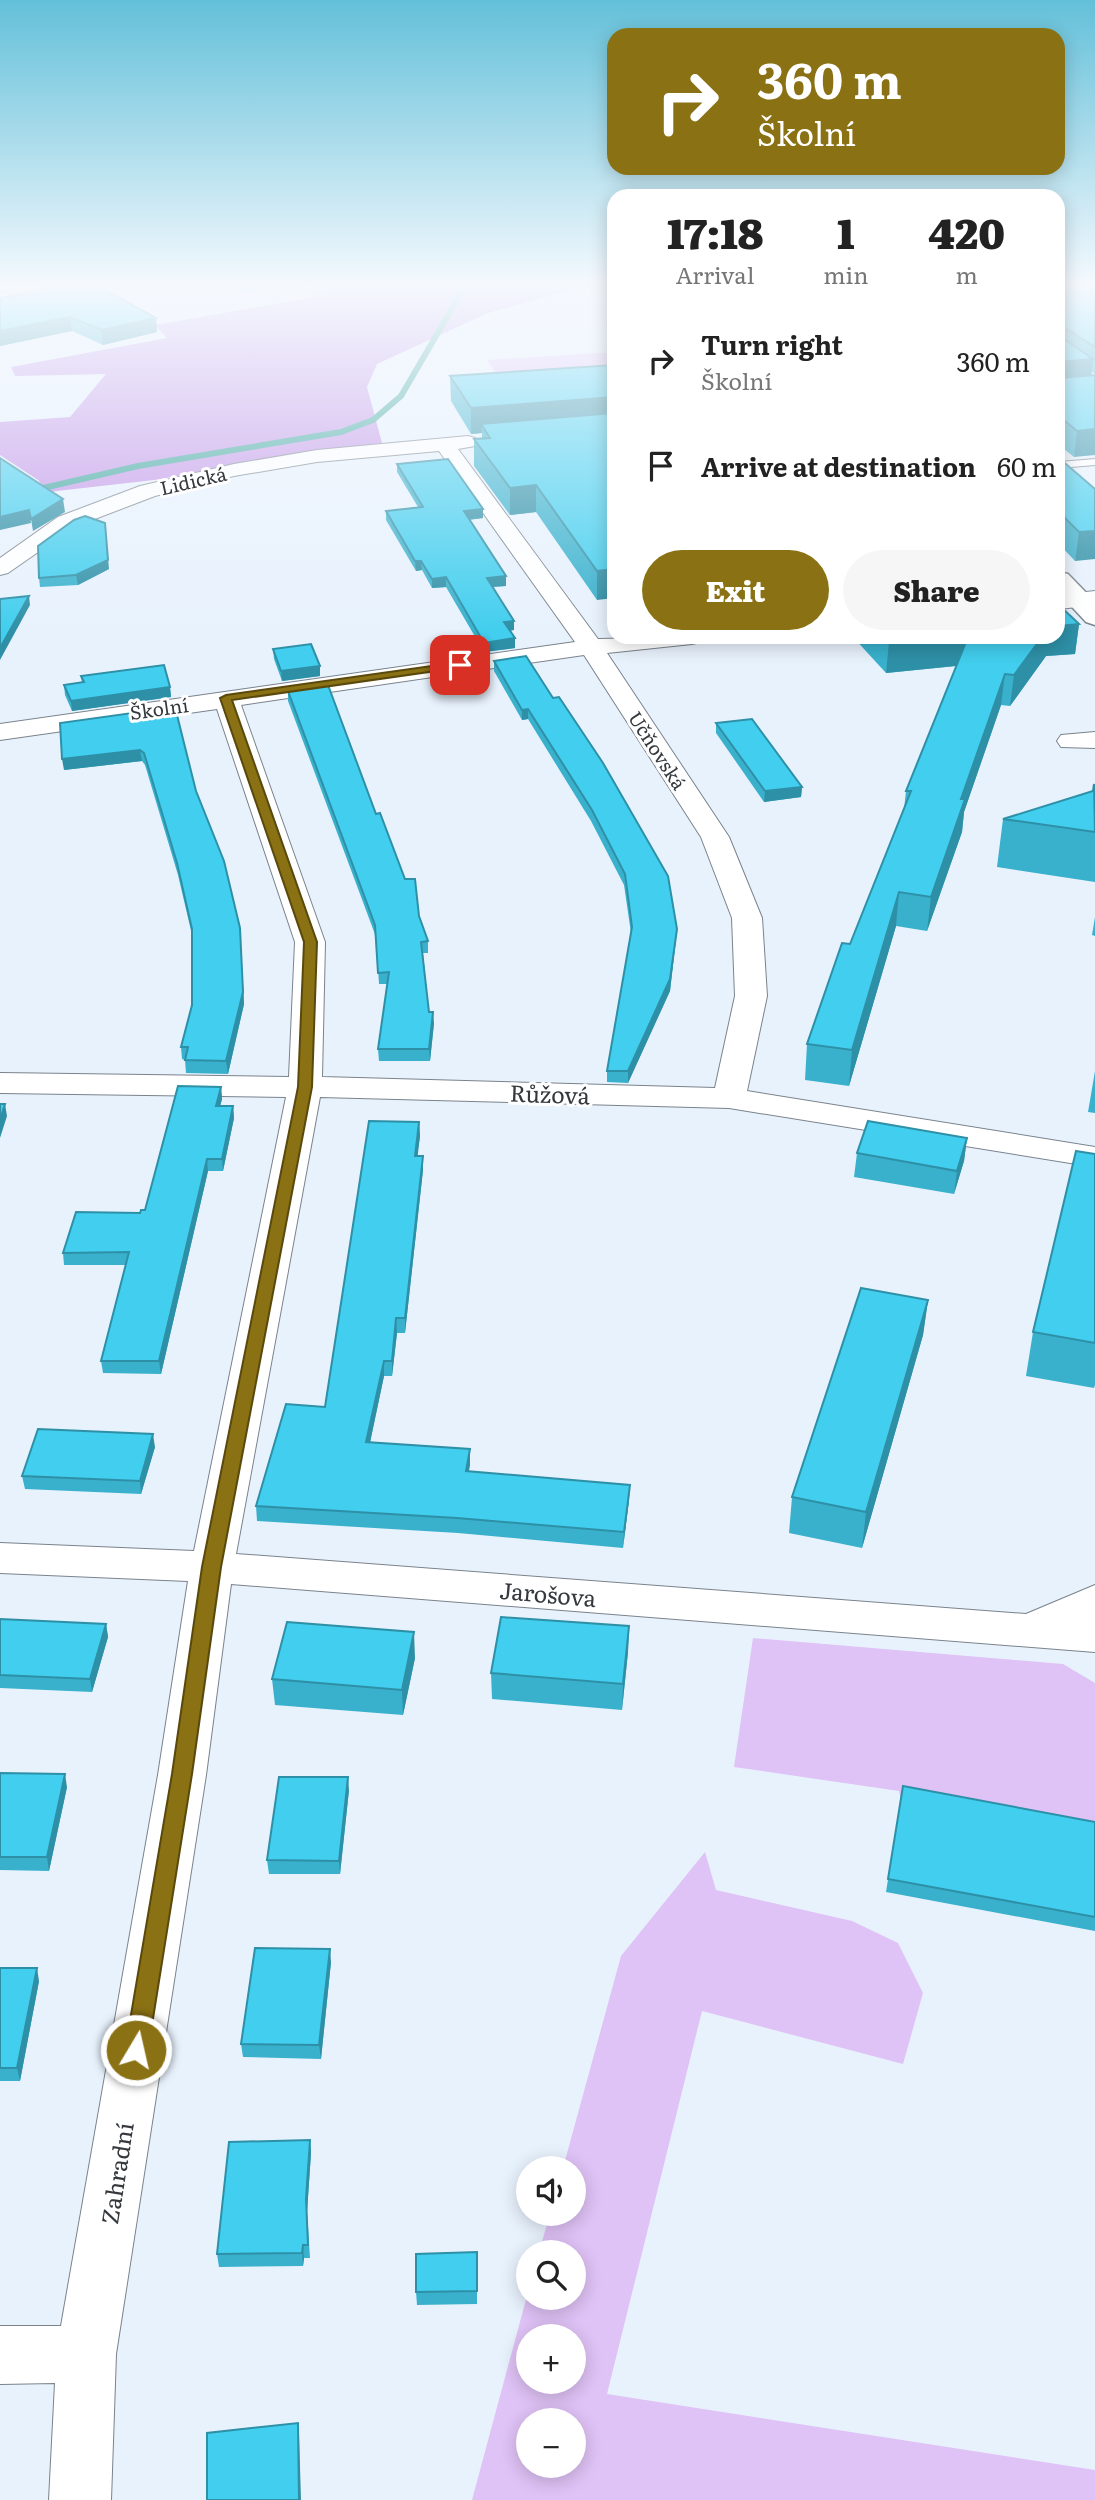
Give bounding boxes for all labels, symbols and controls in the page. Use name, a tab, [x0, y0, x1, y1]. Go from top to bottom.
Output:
text: 360 m	[757, 41, 902, 114]
icon: right	[642, 56, 733, 147]
text: Školní	[757, 108, 856, 156]
text: 17:18	[667, 200, 763, 262]
text: 1	[837, 200, 855, 262]
text: 420	[928, 200, 1005, 262]
text: Arrival	[676, 257, 754, 291]
text: min	[823, 257, 868, 291]
text: m	[956, 257, 978, 291]
text: Turn right	[701, 324, 843, 363]
text: 360 m	[956, 341, 1030, 380]
icon: right	[642, 342, 680, 380]
text: Školní	[701, 363, 772, 397]
text: Arrive at destination	[701, 446, 976, 485]
text: 60 m	[997, 446, 1056, 485]
icon: arrive	[642, 447, 680, 485]
street label: Lidická	[157, 459, 230, 501]
button: Exit	[642, 550, 829, 630]
button: Share	[843, 550, 1030, 630]
pin	[430, 635, 490, 695]
icon: arrive	[441, 646, 479, 684]
street label: Školní	[128, 690, 190, 726]
street label: Učňovská	[622, 705, 694, 795]
street label: Růžová	[509, 1075, 591, 1111]
street label: Jarošova	[498, 1572, 598, 1614]
position arrow	[99, 2013, 173, 2087]
street label: Zahradní	[91, 2119, 141, 2226]
map controls	[516, 2156, 586, 2478]
button: sound	[516, 2156, 586, 2226]
button: search	[516, 2240, 586, 2310]
button: +	[516, 2324, 586, 2394]
button: −	[516, 2408, 586, 2478]

